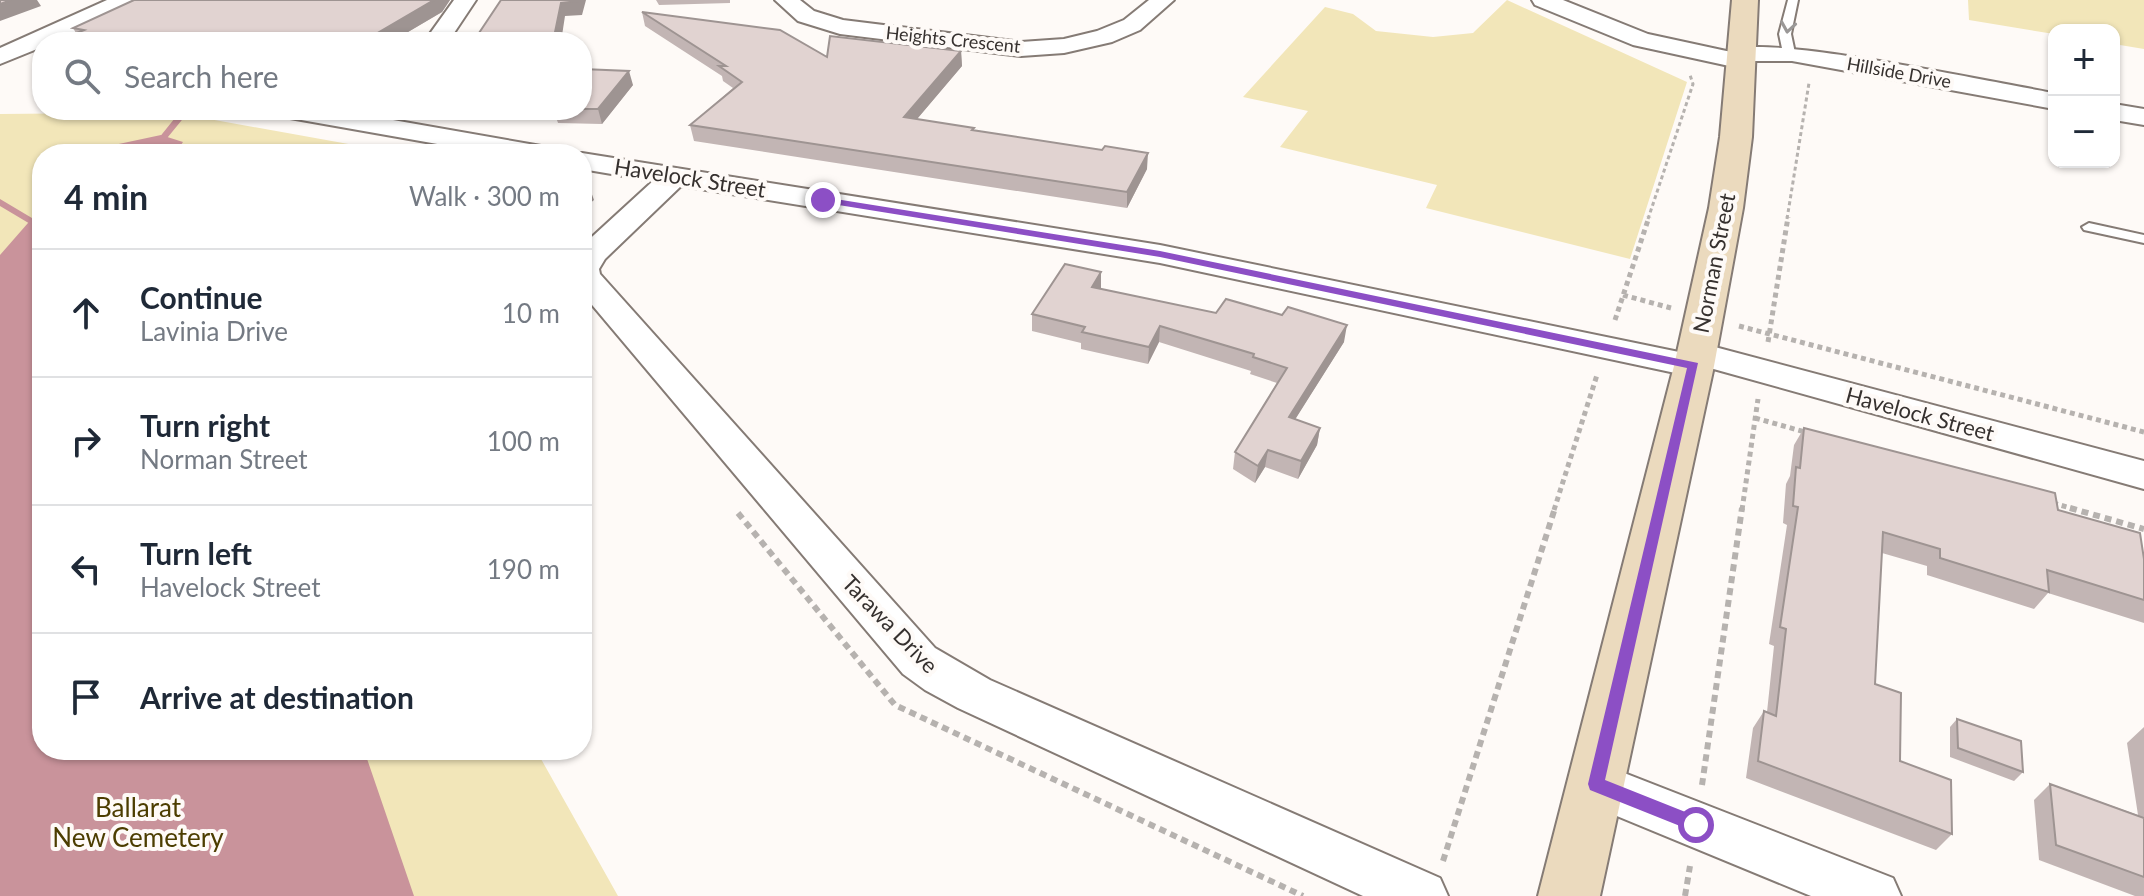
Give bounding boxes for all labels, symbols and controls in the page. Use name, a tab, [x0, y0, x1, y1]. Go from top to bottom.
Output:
one-way arrow	[1780, 20, 1797, 34]
street label: Heights Crescent	[885, 21, 1022, 57]
map controls	[2048, 24, 2120, 168]
button: +	[2048, 24, 2120, 96]
search box	[32, 32, 592, 120]
street label: Hillside Drive	[1845, 52, 1953, 92]
icon: search	[60, 54, 104, 98]
text: Search here	[124, 58, 279, 94]
button: −	[2048, 96, 2120, 168]
street label: Havelock Street	[613, 152, 768, 203]
text: 4 min	[64, 176, 148, 217]
text: Walk · 300 m	[409, 180, 560, 212]
route end	[805, 182, 841, 218]
street label: Norman Street	[1687, 191, 1740, 335]
text: Continue	[140, 279, 263, 315]
icon: ahead	[64, 291, 108, 335]
text: 10 m	[502, 297, 560, 329]
text: Lavinia Drive	[140, 315, 288, 347]
street label: Havelock Street	[1843, 381, 1997, 446]
text: Turn right	[140, 407, 270, 443]
icon: right	[64, 419, 108, 463]
text: 100 m	[487, 425, 560, 457]
text: Norman Street	[140, 443, 308, 475]
text: Turn left	[140, 535, 252, 571]
icon: left	[64, 547, 108, 591]
text: 190 m	[487, 553, 560, 585]
street label: Tarawa Drive	[837, 569, 944, 678]
text: Havelock Street	[140, 571, 321, 603]
icon: arrive	[64, 675, 108, 719]
text: Arrive at destination	[140, 679, 414, 715]
park label: Ballarat New Cemetery	[52, 791, 224, 853]
route start	[1678, 807, 1714, 843]

